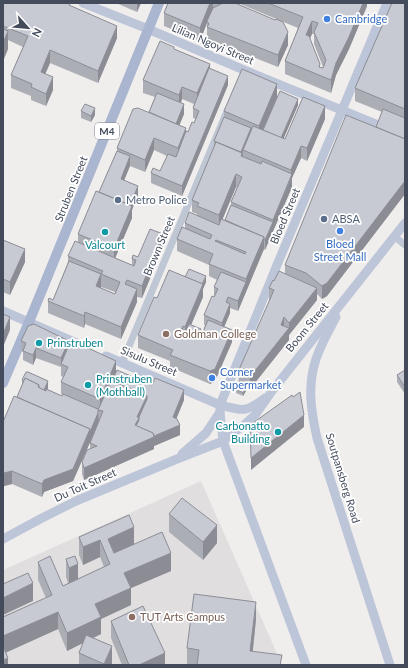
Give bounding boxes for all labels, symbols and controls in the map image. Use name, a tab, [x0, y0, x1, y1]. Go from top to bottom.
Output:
north arrow	[8, 8, 48, 48]
place label: Cambridge	[335, 12, 387, 25]
marker: Cambridge	[322, 14, 332, 24]
street label: Lilian Ngoyi Street	[170, 20, 256, 67]
text: N	[30, 26, 45, 39]
road number: M4	[95, 123, 119, 139]
street label: Struben Street	[51, 154, 90, 224]
street label: Bloed Street	[267, 186, 302, 246]
place label: Metro Police	[126, 193, 188, 206]
marker: Metro Police	[113, 195, 123, 205]
place label: ABSA	[332, 212, 360, 225]
street label: Brown Street	[140, 214, 177, 278]
marker: ABSA	[319, 214, 329, 224]
marker: Bloed Street Mall	[335, 226, 345, 236]
marker: Valcourt	[100, 227, 110, 237]
place label: Bloed Street Mall	[314, 237, 366, 263]
place label: Valcourt	[85, 238, 125, 251]
street label: Boom Street	[283, 299, 331, 354]
place label: Goldman College	[174, 327, 257, 340]
marker: Goldman College	[161, 329, 171, 339]
place label: Prinstruben	[47, 336, 103, 349]
marker: Prinstruben	[34, 338, 44, 348]
street label: Sisulu Street	[119, 343, 179, 378]
place label: Corner Supermarket	[220, 365, 282, 391]
place label: Prinstruben (Mothball)	[96, 372, 152, 398]
marker: Corner Supermarket	[207, 373, 217, 383]
marker: Prinstruben (Mothball)	[83, 380, 93, 390]
place label: Carbonatto Building	[216, 419, 270, 445]
marker: Carbonatto Building	[273, 427, 283, 437]
street label: Soutpansberg Road	[324, 431, 363, 524]
street label: Du Toit Street	[52, 465, 118, 504]
place label: TUT Arts Campus	[140, 610, 225, 623]
marker: TUT Arts Campus	[127, 612, 137, 622]

